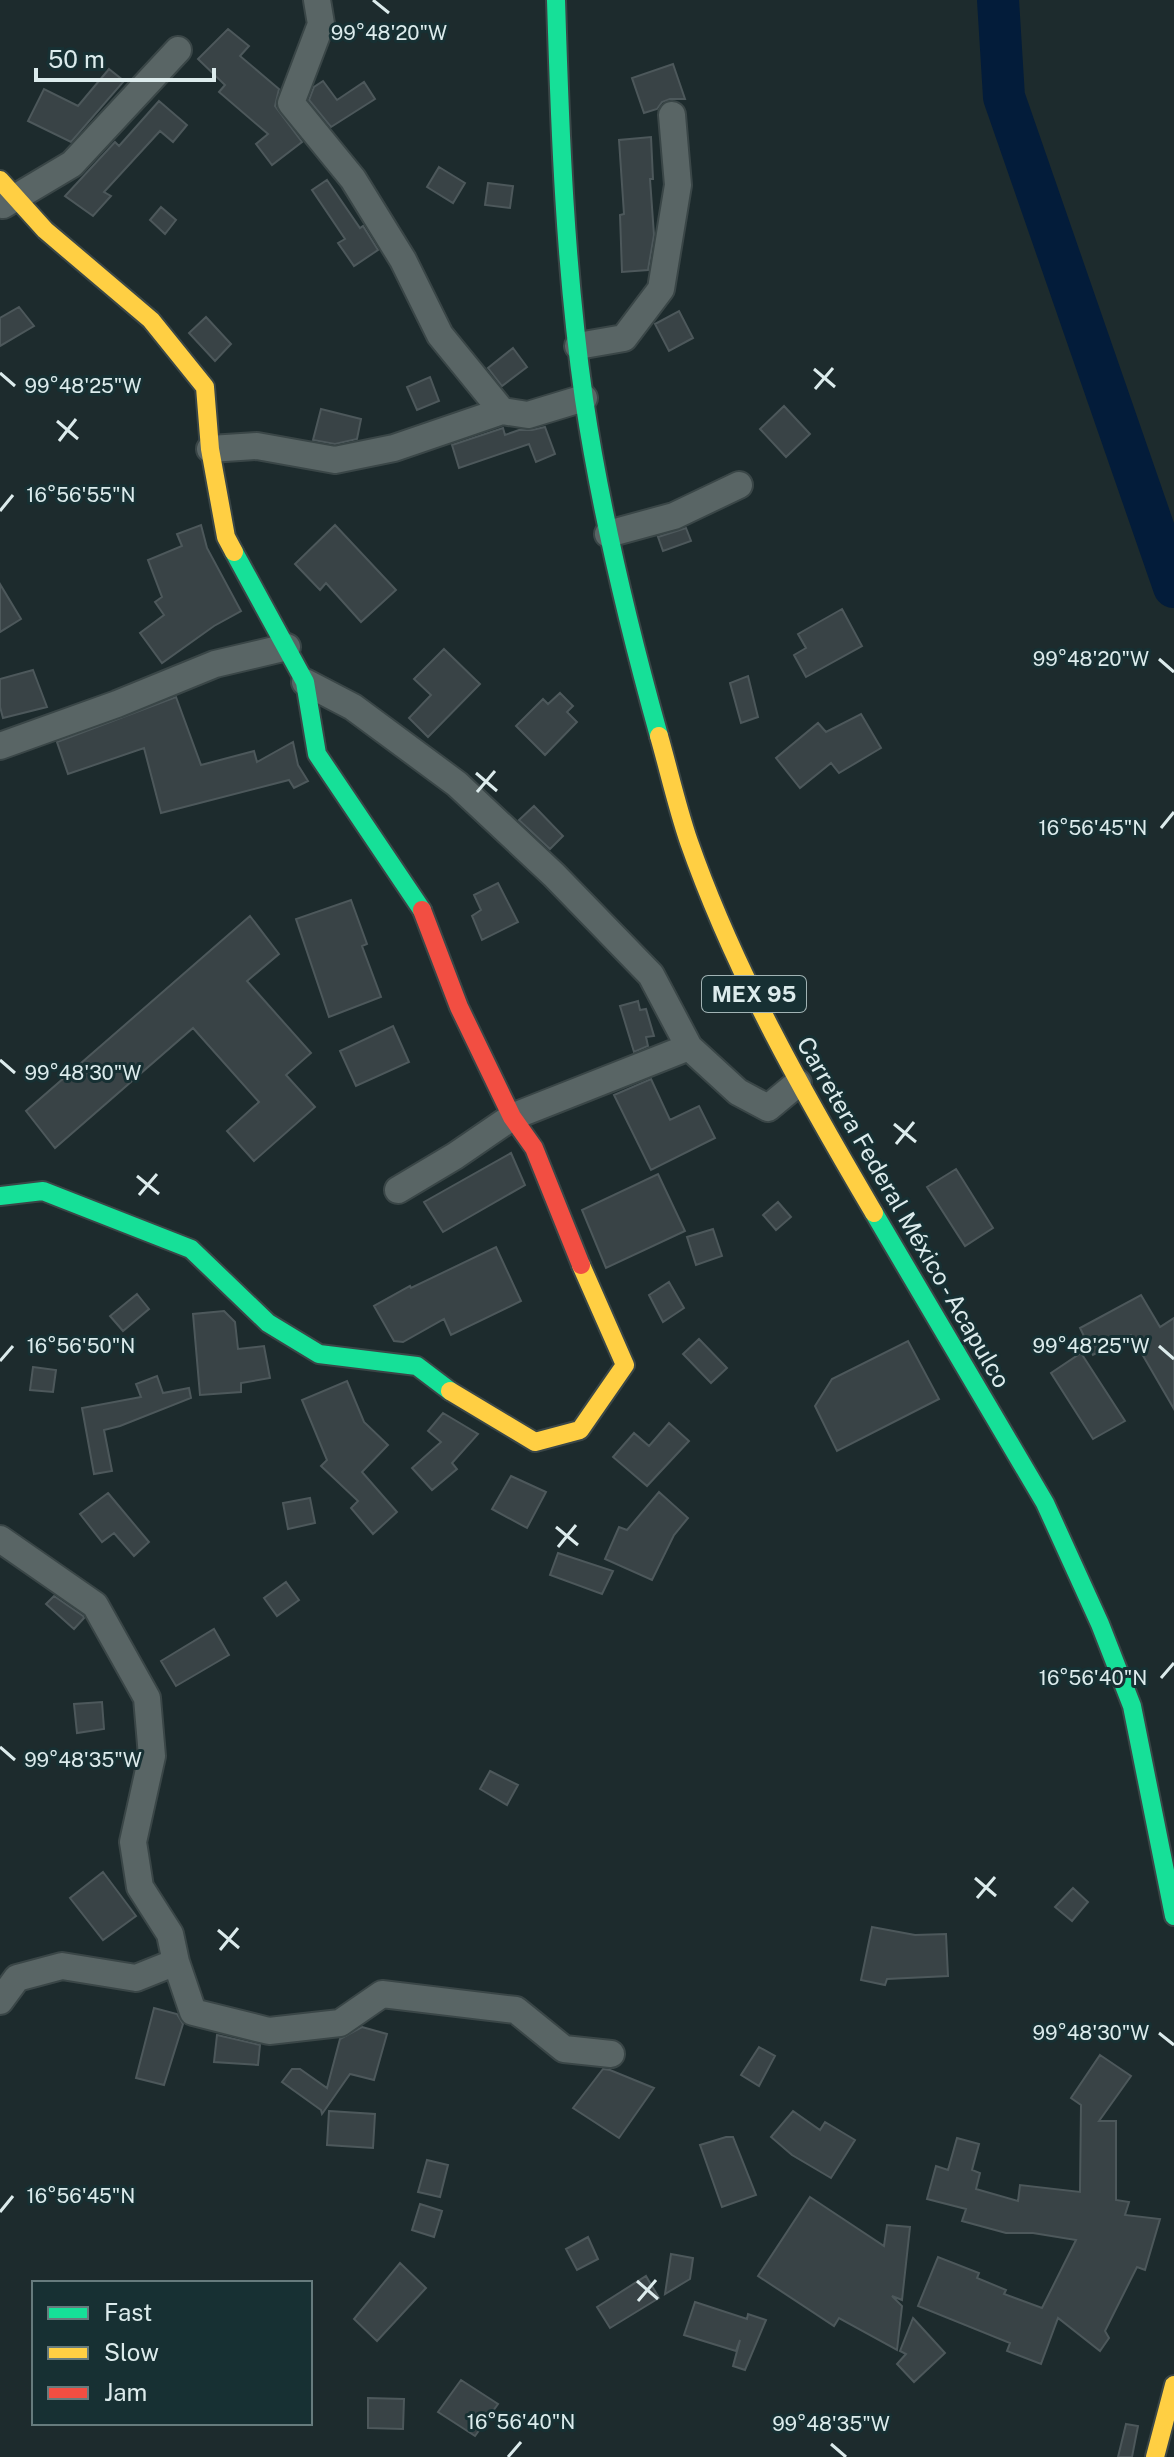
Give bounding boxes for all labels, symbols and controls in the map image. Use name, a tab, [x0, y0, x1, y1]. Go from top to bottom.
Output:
text: 99°48'20"W	[331, 21, 447, 45]
scale bar	[36, 32, 214, 82]
text: 50 m	[48, 45, 105, 73]
text: 99°48'25"W	[25, 374, 141, 398]
text: 16°56'55"N	[26, 483, 136, 507]
text: 99°48'20"W	[1033, 647, 1149, 671]
text: 16°56'45"N	[1039, 816, 1147, 840]
road number: MEX 95	[702, 976, 806, 1012]
street label: Carretera Federal México - Acapulco	[792, 1031, 1016, 1393]
text: 99°48'30"W	[25, 1061, 141, 1085]
text: 16°56'50"N	[27, 1334, 135, 1358]
text: 99°48'25"W	[1033, 1334, 1149, 1358]
text: 16°56'40"N	[1039, 1666, 1147, 1690]
text: 99°48'35"W	[24, 1748, 142, 1772]
text: 99°48'30"W	[1033, 2021, 1149, 2045]
text: 16°56'45"N	[27, 2184, 135, 2208]
legend	[32, 2281, 312, 2425]
text: Fast	[104, 2298, 152, 2326]
text: Slow	[104, 2338, 159, 2366]
text: Jam	[104, 2378, 147, 2406]
text: 16°56'40"N	[467, 2410, 575, 2434]
text: 99°48'35"W	[772, 2412, 890, 2436]

